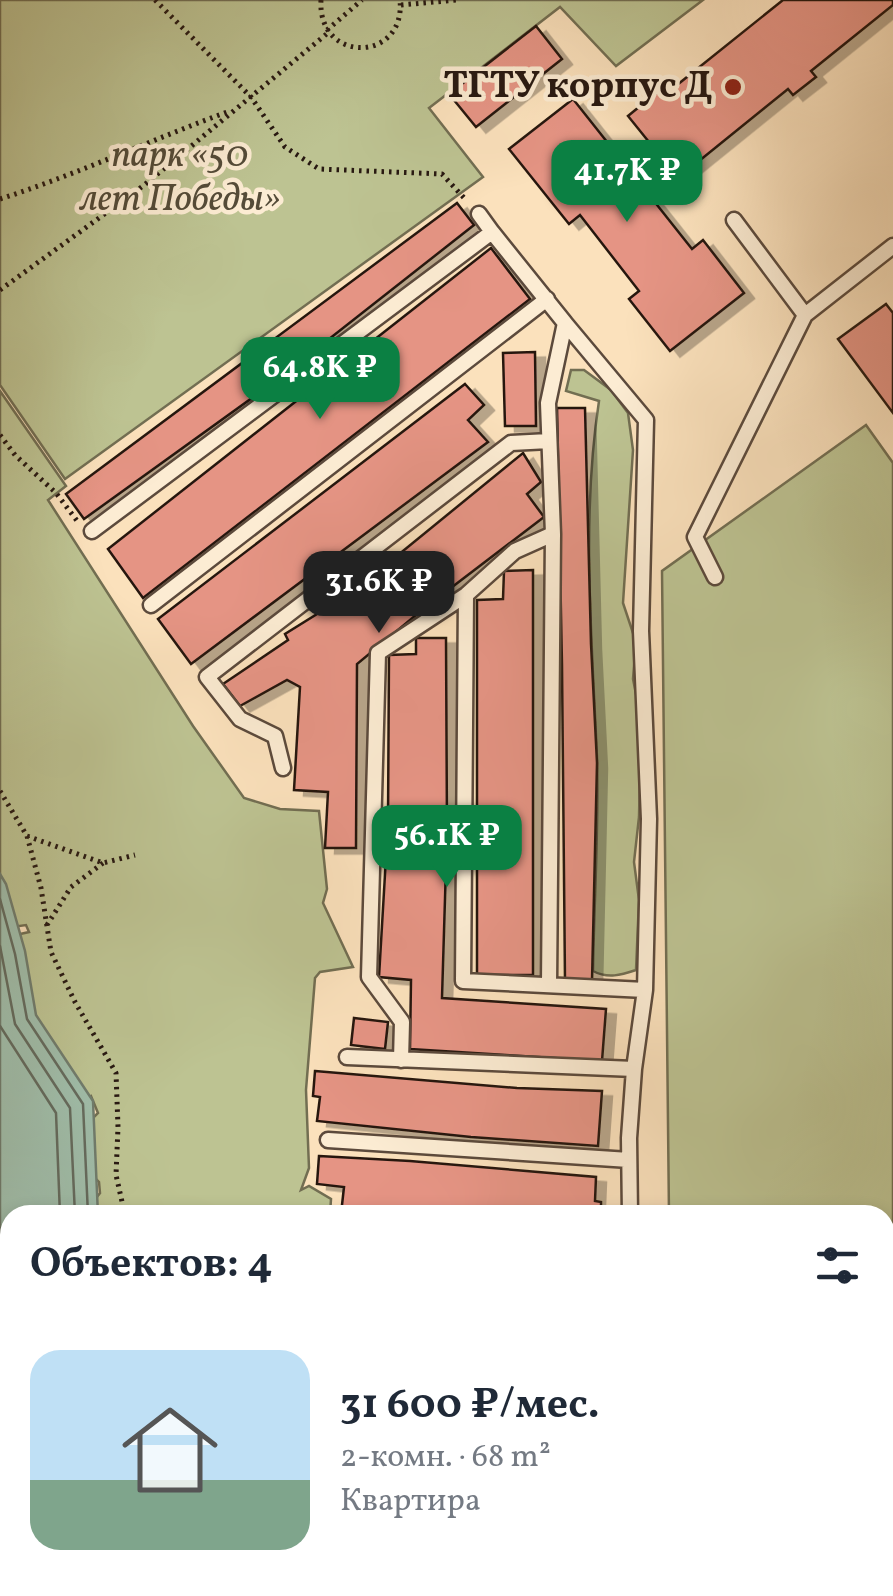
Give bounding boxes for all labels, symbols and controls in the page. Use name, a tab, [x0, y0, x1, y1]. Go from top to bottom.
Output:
place label: ТГТУ корпус Д	[443, 61, 713, 114]
marker: ТГТУ корпус Д	[722, 76, 744, 98]
park label: парк «50 лет Победы»	[78, 130, 281, 227]
pin: 41.7K ₽	[535, 140, 719, 225]
text: 41.7K ₽	[573, 150, 681, 194]
pin: 64.8K ₽	[228, 337, 412, 422]
text: 64.8K ₽	[263, 347, 377, 391]
pin: 31.6K ₽	[287, 551, 471, 636]
text: 31.6K ₽	[325, 561, 433, 605]
pin: 56.1K ₽	[355, 805, 539, 890]
text: 56.1K ₽	[394, 815, 500, 859]
text: Объектов: 4	[30, 1236, 273, 1295]
icon: filters	[810, 1238, 865, 1293]
text: 31 600 ₽/мес.	[340, 1377, 600, 1436]
icon: home	[110, 1390, 230, 1510]
text: 2-комн. · 68 m²	[340, 1436, 551, 1480]
text: Квартира	[340, 1480, 481, 1524]

